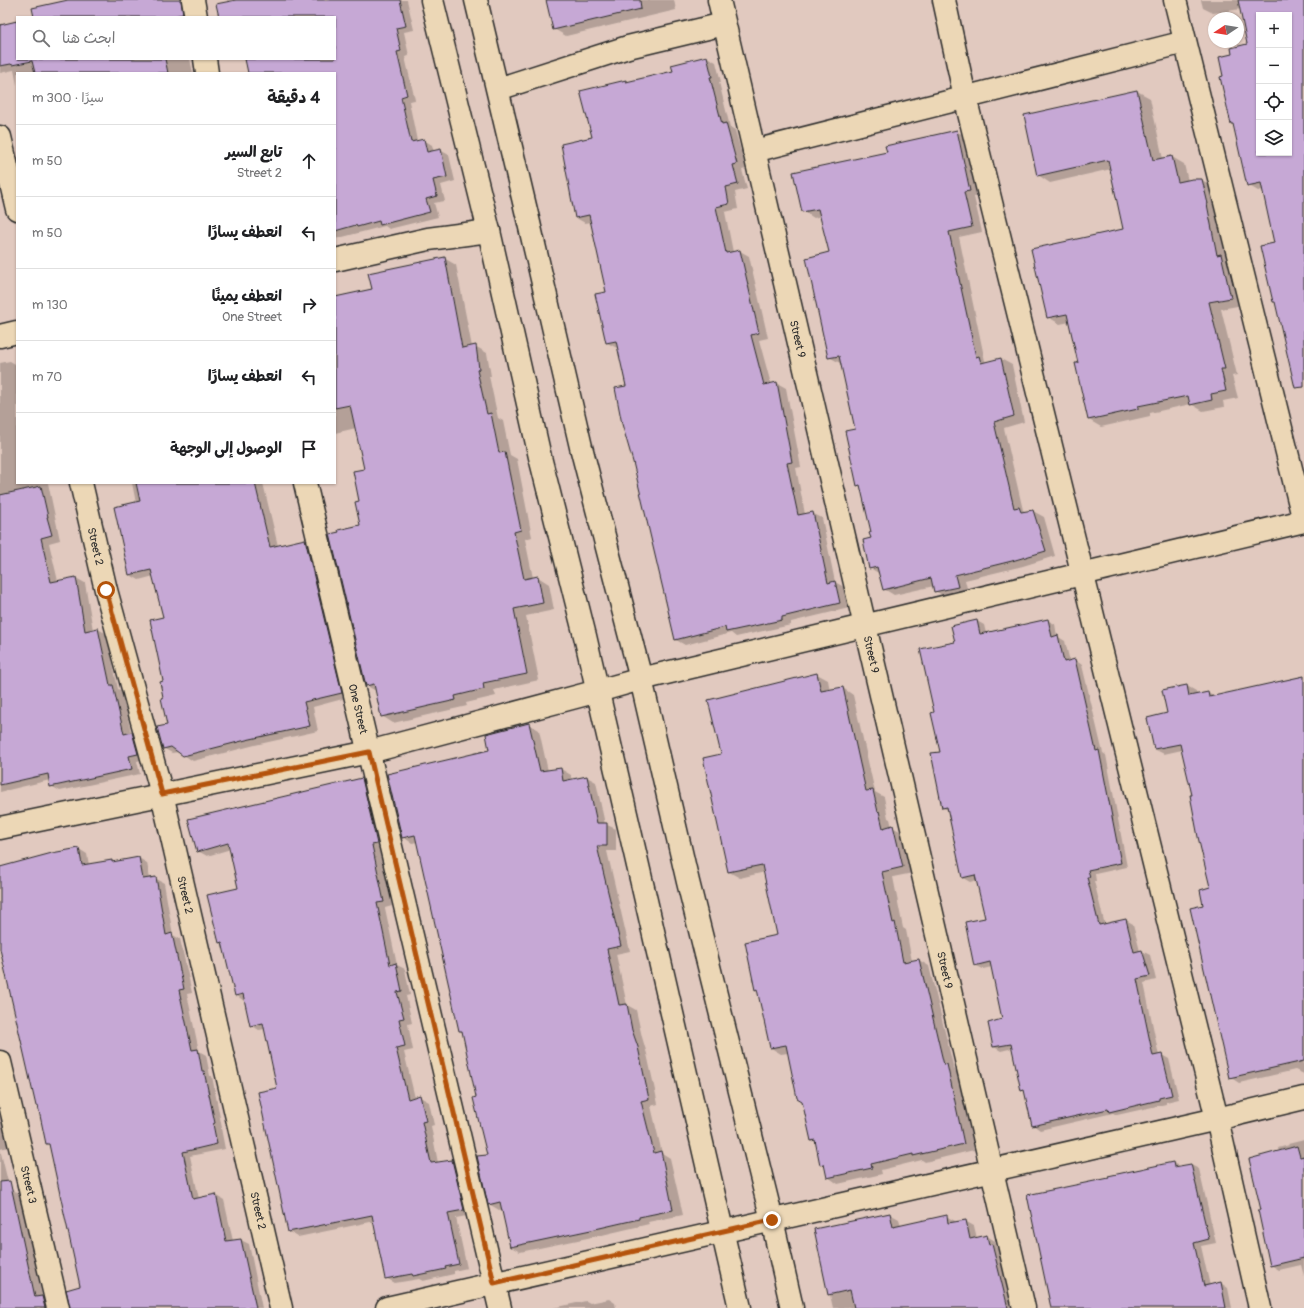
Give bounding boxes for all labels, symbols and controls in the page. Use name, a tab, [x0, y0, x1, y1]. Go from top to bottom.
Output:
north arrow	[1208, 12, 1244, 48]
map controls	[1256, 12, 1292, 156]
button: +	[1256, 12, 1292, 48]
search box	[16, 16, 336, 60]
icon: search	[30, 27, 52, 49]
text: ابحث هنا	[62, 29, 115, 48]
button: −	[1256, 48, 1292, 84]
button: locate	[1256, 84, 1292, 120]
text: 4 دقيقة	[267, 87, 320, 108]
text: سيرًا · 300 m	[32, 90, 104, 106]
button: layers	[1256, 120, 1292, 156]
text: تابع السير	[225, 143, 282, 162]
icon: ahead	[298, 150, 320, 172]
text: 50 m	[32, 153, 62, 169]
text: Street 2	[237, 165, 282, 181]
icon: left	[298, 222, 320, 244]
text: انعطف يسارًا	[208, 223, 282, 242]
text: 50 m	[32, 225, 62, 241]
text: انعطف يمينًا	[212, 287, 282, 306]
icon: right	[298, 294, 320, 316]
text: 130 m	[32, 297, 68, 313]
text: One Street	[222, 309, 282, 325]
street label: Street 9	[787, 319, 809, 359]
icon: left	[298, 366, 320, 388]
text: انعطف يسارًا	[208, 367, 282, 386]
text: 70 m	[32, 369, 62, 385]
icon: arrive	[298, 438, 320, 460]
text: الوصول إلى الوجهة	[170, 439, 282, 458]
street label: Street 2	[85, 526, 106, 566]
route start	[97, 581, 115, 599]
street label: Street 9	[861, 634, 882, 675]
street label: One Street	[346, 682, 371, 736]
street label: Street 2	[175, 875, 196, 915]
street label: Street 9	[935, 950, 956, 990]
street label: Street 3	[18, 1164, 40, 1205]
street label: Street 2	[248, 1190, 269, 1231]
route end	[763, 1211, 781, 1229]

